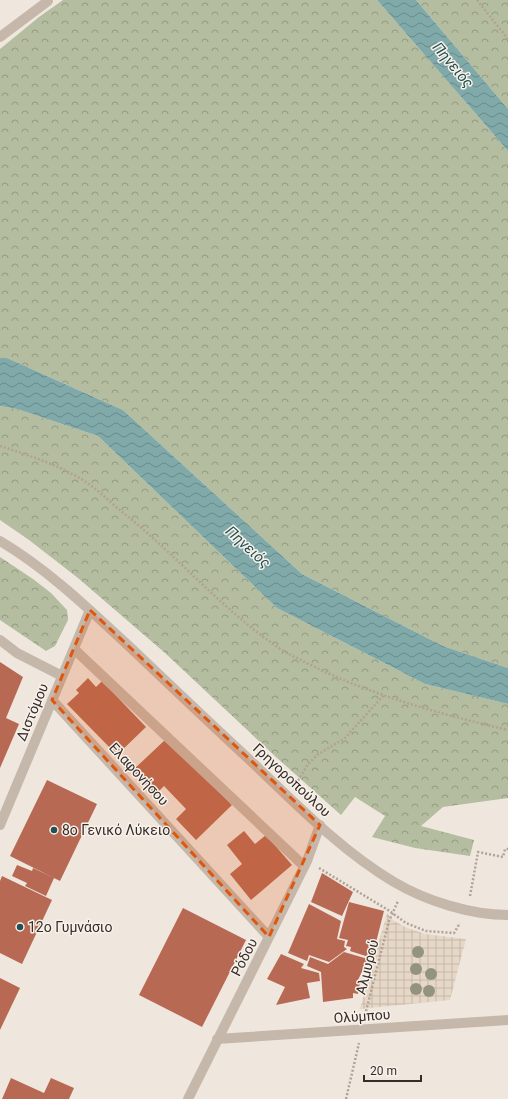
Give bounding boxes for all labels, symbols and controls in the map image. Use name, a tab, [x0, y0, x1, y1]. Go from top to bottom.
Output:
water label: Πηνειός	[429, 38, 477, 92]
water label: Πηνειός	[222, 522, 274, 572]
street label: Διστόμου	[13, 681, 51, 743]
street label: Ελαφονήσου	[105, 739, 172, 809]
street label: Γρηγοροπούλου	[250, 740, 334, 820]
place label: 8ο Γενικό Λύκειο	[62, 822, 170, 838]
marker: 8ο Γενικό Λύκειο	[49, 825, 59, 835]
place label: 12ο Γυμνάσιο	[28, 919, 112, 935]
marker: 12ο Γυμνάσιο	[15, 922, 25, 932]
street label: Ρόδου	[228, 935, 260, 979]
street label: Αλμυρού	[352, 938, 382, 996]
street label: Ολύμπου	[333, 1006, 391, 1026]
scale bar	[364, 1057, 421, 1083]
text: 20 m	[370, 1064, 397, 1078]

